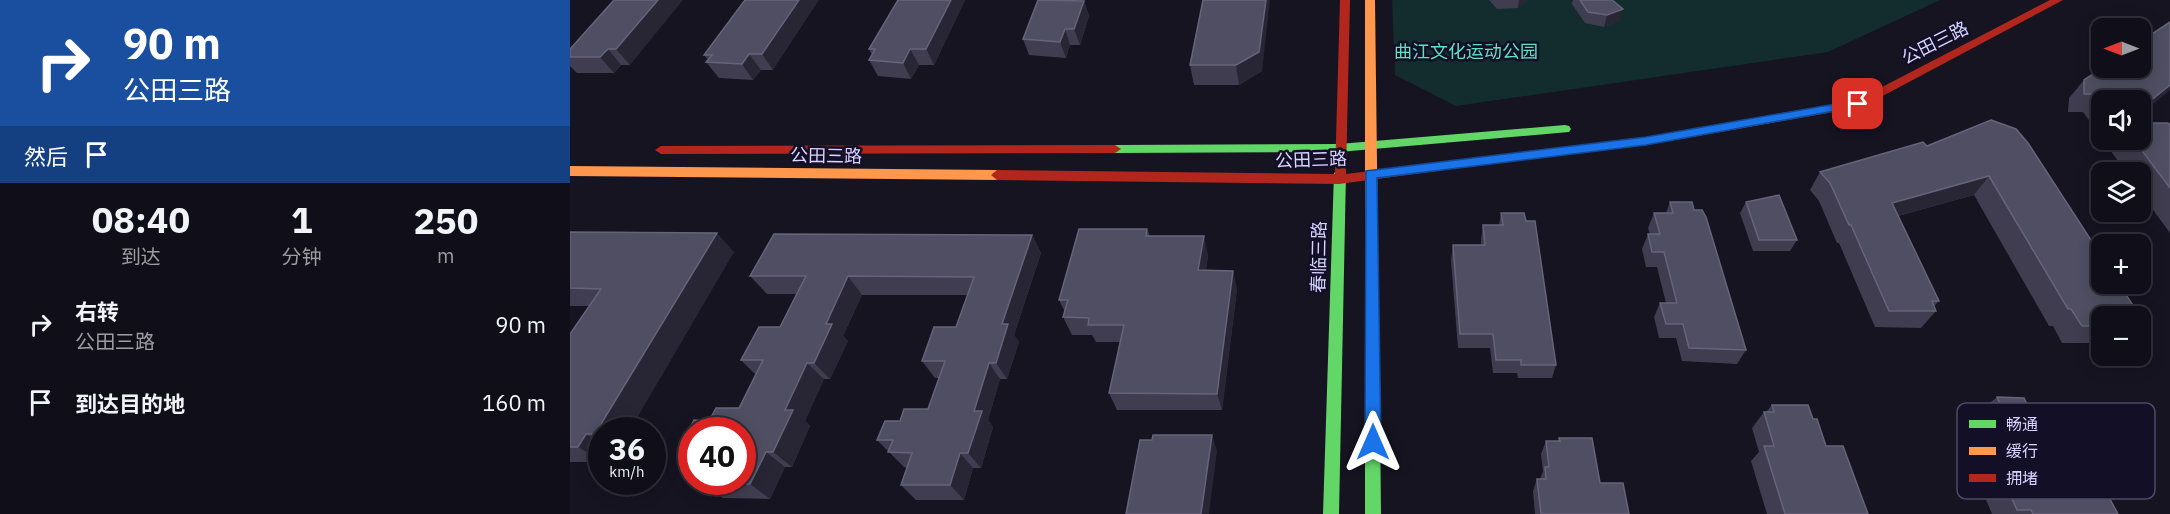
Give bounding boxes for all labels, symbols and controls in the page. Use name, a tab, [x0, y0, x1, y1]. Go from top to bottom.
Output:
text: 90 m	[123, 16, 221, 71]
street label: 公田三路	[1897, 16, 1972, 69]
north arrow	[2091, 18, 2151, 78]
map controls	[2091, 18, 2151, 366]
icon: right	[24, 24, 102, 102]
park label: 曲江文化运动公园	[1394, 40, 1538, 63]
text: 公田三路	[123, 72, 231, 107]
pin	[1832, 78, 1883, 129]
icon: arrive	[1841, 87, 1874, 120]
button: sound	[2091, 90, 2151, 150]
icon: arrive	[80, 138, 113, 171]
text: 然后	[24, 142, 68, 171]
street label: 公田三路	[790, 143, 862, 168]
street label: 公田三路	[1275, 147, 1347, 172]
button: layers	[2091, 162, 2151, 222]
text: 08:40	[92, 196, 190, 243]
text: 1	[291, 196, 313, 243]
text: 250	[413, 197, 478, 244]
street label: 春临三路	[1306, 221, 1331, 293]
button: +	[2091, 234, 2151, 294]
text: m	[437, 242, 455, 269]
text: 到达	[121, 243, 161, 270]
text: 分钟	[282, 243, 322, 270]
text: 右转	[75, 297, 119, 326]
button: −	[2091, 306, 2151, 366]
icon: right	[24, 308, 57, 341]
text: 90 m	[495, 310, 546, 339]
text: 公田三路	[75, 328, 155, 355]
icon: arrive	[24, 386, 57, 419]
text: 160 m	[482, 388, 546, 417]
text: 到达目的地	[75, 389, 185, 418]
legend	[1957, 403, 2155, 499]
position arrow	[1341, 410, 1405, 474]
text: 畅通	[2006, 414, 2038, 434]
speed limit sign: 40	[678, 417, 756, 495]
text: 36	[609, 429, 645, 468]
text: 缓行	[2006, 441, 2038, 461]
text: km/h	[609, 462, 645, 481]
text: 拥堵	[2006, 468, 2038, 488]

